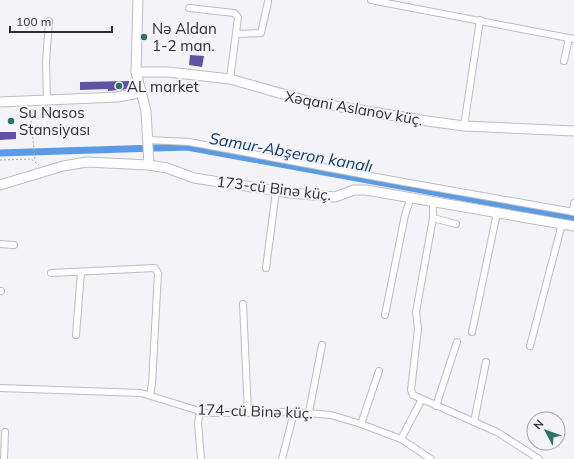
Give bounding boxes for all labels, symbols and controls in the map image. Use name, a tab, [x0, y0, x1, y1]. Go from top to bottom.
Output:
scale bar	[10, 8, 112, 34]
text: 100 m	[16, 14, 51, 29]
place label: Nə Aldan 1-2 man.	[152, 19, 217, 55]
marker: Nə Aldan 1-2 man.	[139, 32, 149, 42]
place label: AL market	[127, 77, 199, 96]
marker: AL market	[114, 81, 124, 91]
street label: Xəqani Aslanov küç.	[284, 87, 424, 129]
place label: Su Nasos Stansiyası	[19, 103, 90, 139]
marker: Su Nasos Stansiyası	[6, 116, 16, 126]
water label: Samur-Abşeron kanalı	[208, 128, 374, 176]
street label: 173-cü Binə küç.	[215, 172, 333, 204]
street label: 174-cü Binə küç.	[197, 399, 313, 423]
north arrow	[526, 411, 566, 451]
text: N	[530, 417, 546, 432]

